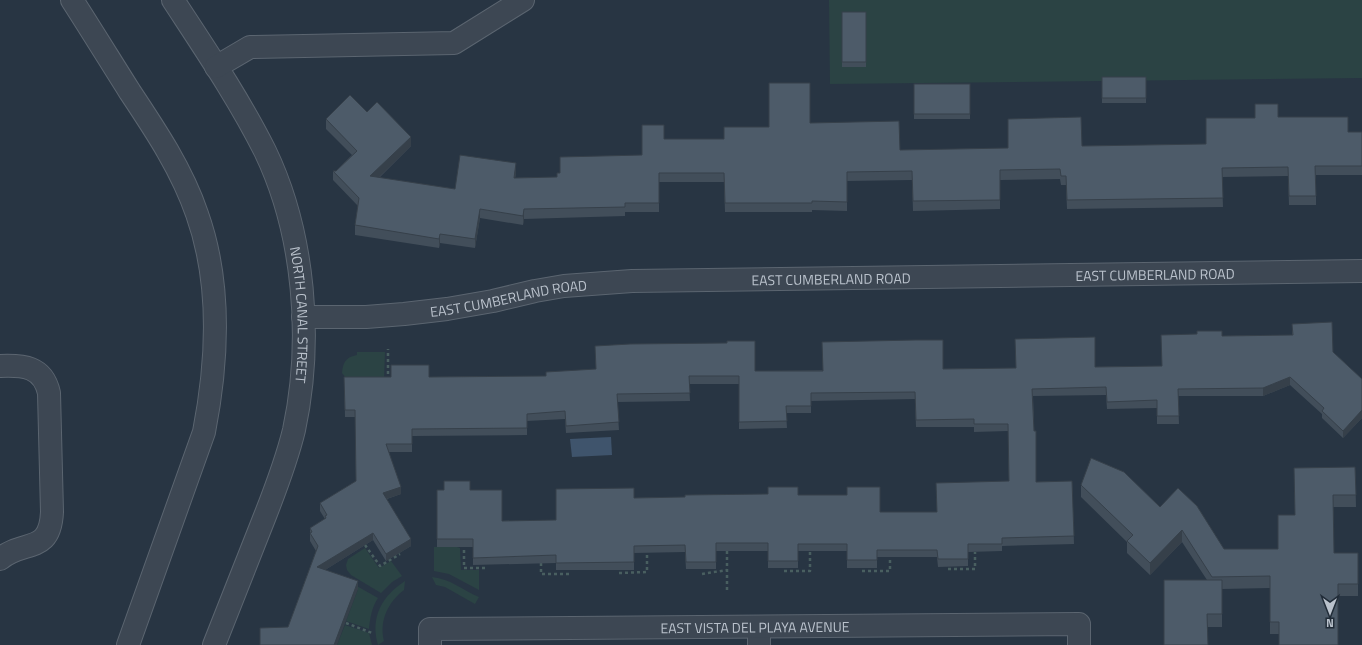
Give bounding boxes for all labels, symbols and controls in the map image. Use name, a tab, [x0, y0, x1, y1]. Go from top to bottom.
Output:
street label: NORTH CANAL STREET	[285, 245, 314, 385]
street label: EAST CUMBERLAND ROAD	[1075, 262, 1235, 285]
street label: EAST CUMBERLAND ROAD	[751, 267, 911, 290]
street label: EAST CUMBERLAND ROAD	[429, 274, 588, 321]
north arrow	[1310, 593, 1350, 633]
street label: EAST VISTA DEL PLAYA AVENUE	[660, 615, 850, 638]
text: N	[1326, 615, 1334, 631]

